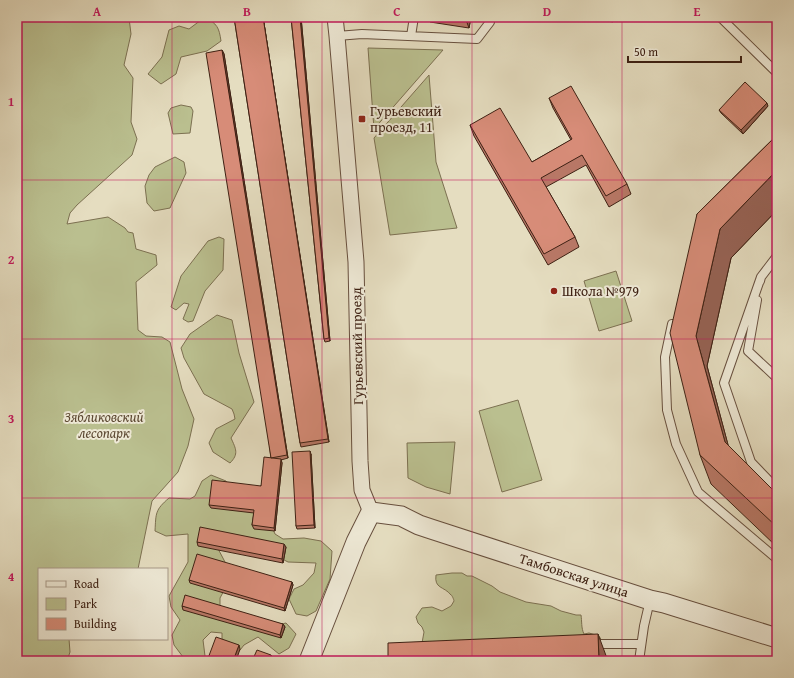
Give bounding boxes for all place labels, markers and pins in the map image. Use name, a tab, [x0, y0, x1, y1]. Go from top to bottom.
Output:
place label: Гурьевский проезд, 11	[370, 101, 442, 137]
marker: Гурьевский проезд, 11	[357, 114, 367, 124]
place label: Школа №979	[562, 281, 639, 301]
marker: Школа №979	[549, 286, 559, 296]

